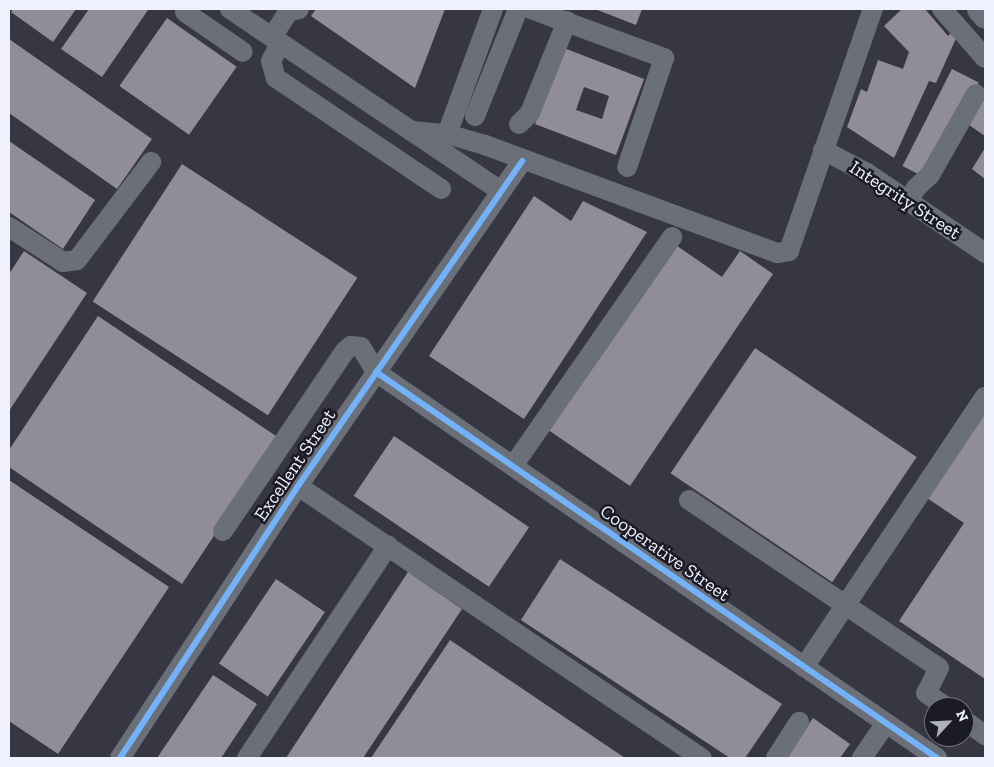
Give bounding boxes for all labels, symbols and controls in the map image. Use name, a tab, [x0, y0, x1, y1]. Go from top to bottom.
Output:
street label: Integrity Street	[845, 156, 965, 244]
street label: Excellent Street	[249, 405, 341, 525]
street label: Cooperative Street	[596, 500, 734, 606]
north arrow	[924, 697, 974, 747]
text: N	[952, 707, 972, 724]

